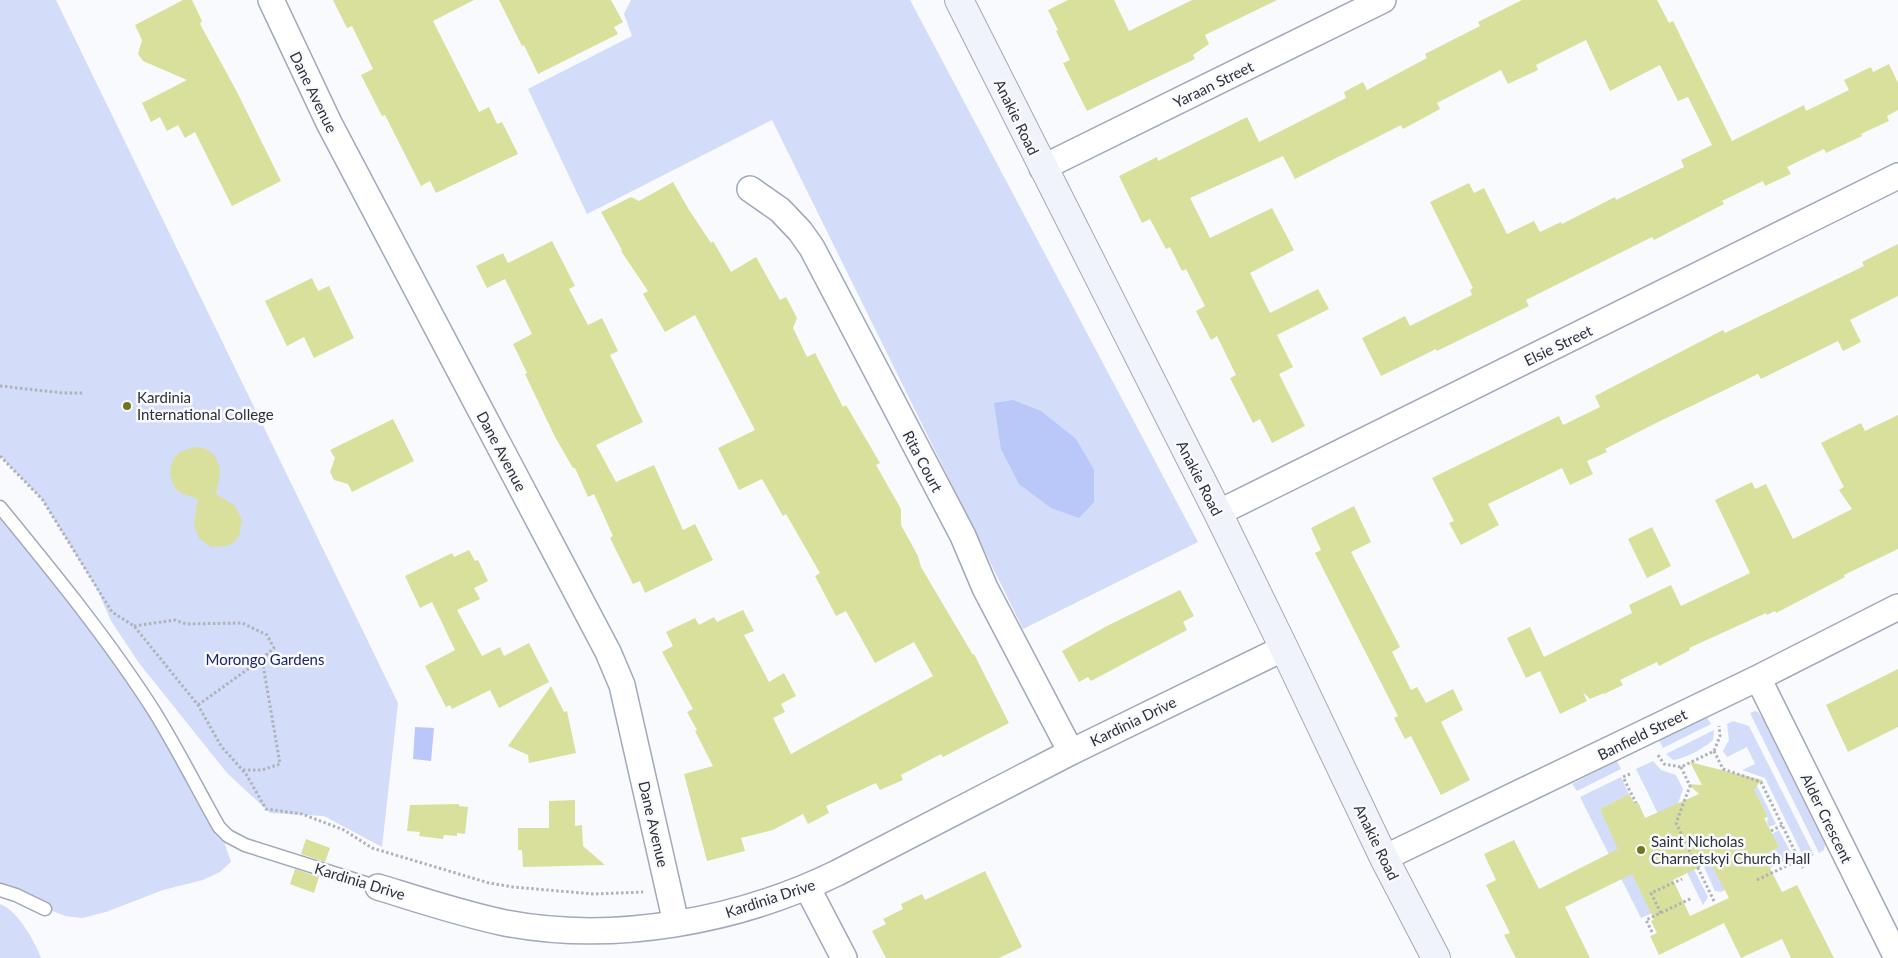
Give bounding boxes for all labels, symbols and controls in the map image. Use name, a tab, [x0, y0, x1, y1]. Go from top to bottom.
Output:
street label: Dane Avenue	[287, 49, 341, 136]
street label: Yaraan Street	[1170, 57, 1257, 111]
street label: Anakie Road	[991, 76, 1043, 158]
street label: Elsie Street	[1521, 321, 1596, 369]
place label: Kardinia International College	[137, 388, 274, 423]
marker: Kardinia International College	[121, 400, 133, 412]
street label: Dane Avenue	[473, 408, 531, 494]
street label: Rita Court	[899, 427, 947, 495]
street label: Anakie Road	[1173, 437, 1227, 519]
park label: Morongo Gardens	[206, 650, 324, 668]
street label: Kardinia Drive	[1087, 692, 1179, 750]
street label: Banfield Street	[1594, 704, 1690, 763]
street label: Alder Crescent	[1798, 770, 1857, 866]
street label: Dane Avenue	[635, 779, 673, 869]
street label: Anakie Road	[1351, 801, 1403, 883]
place label: Saint Nicholas Charnetskyi Church Hall	[1651, 832, 1810, 867]
marker: Saint Nicholas Charnetskyi Church Hall	[1635, 844, 1647, 856]
street label: Kardinia Drive	[313, 859, 407, 903]
street label: Kardinia Drive	[723, 875, 817, 921]

